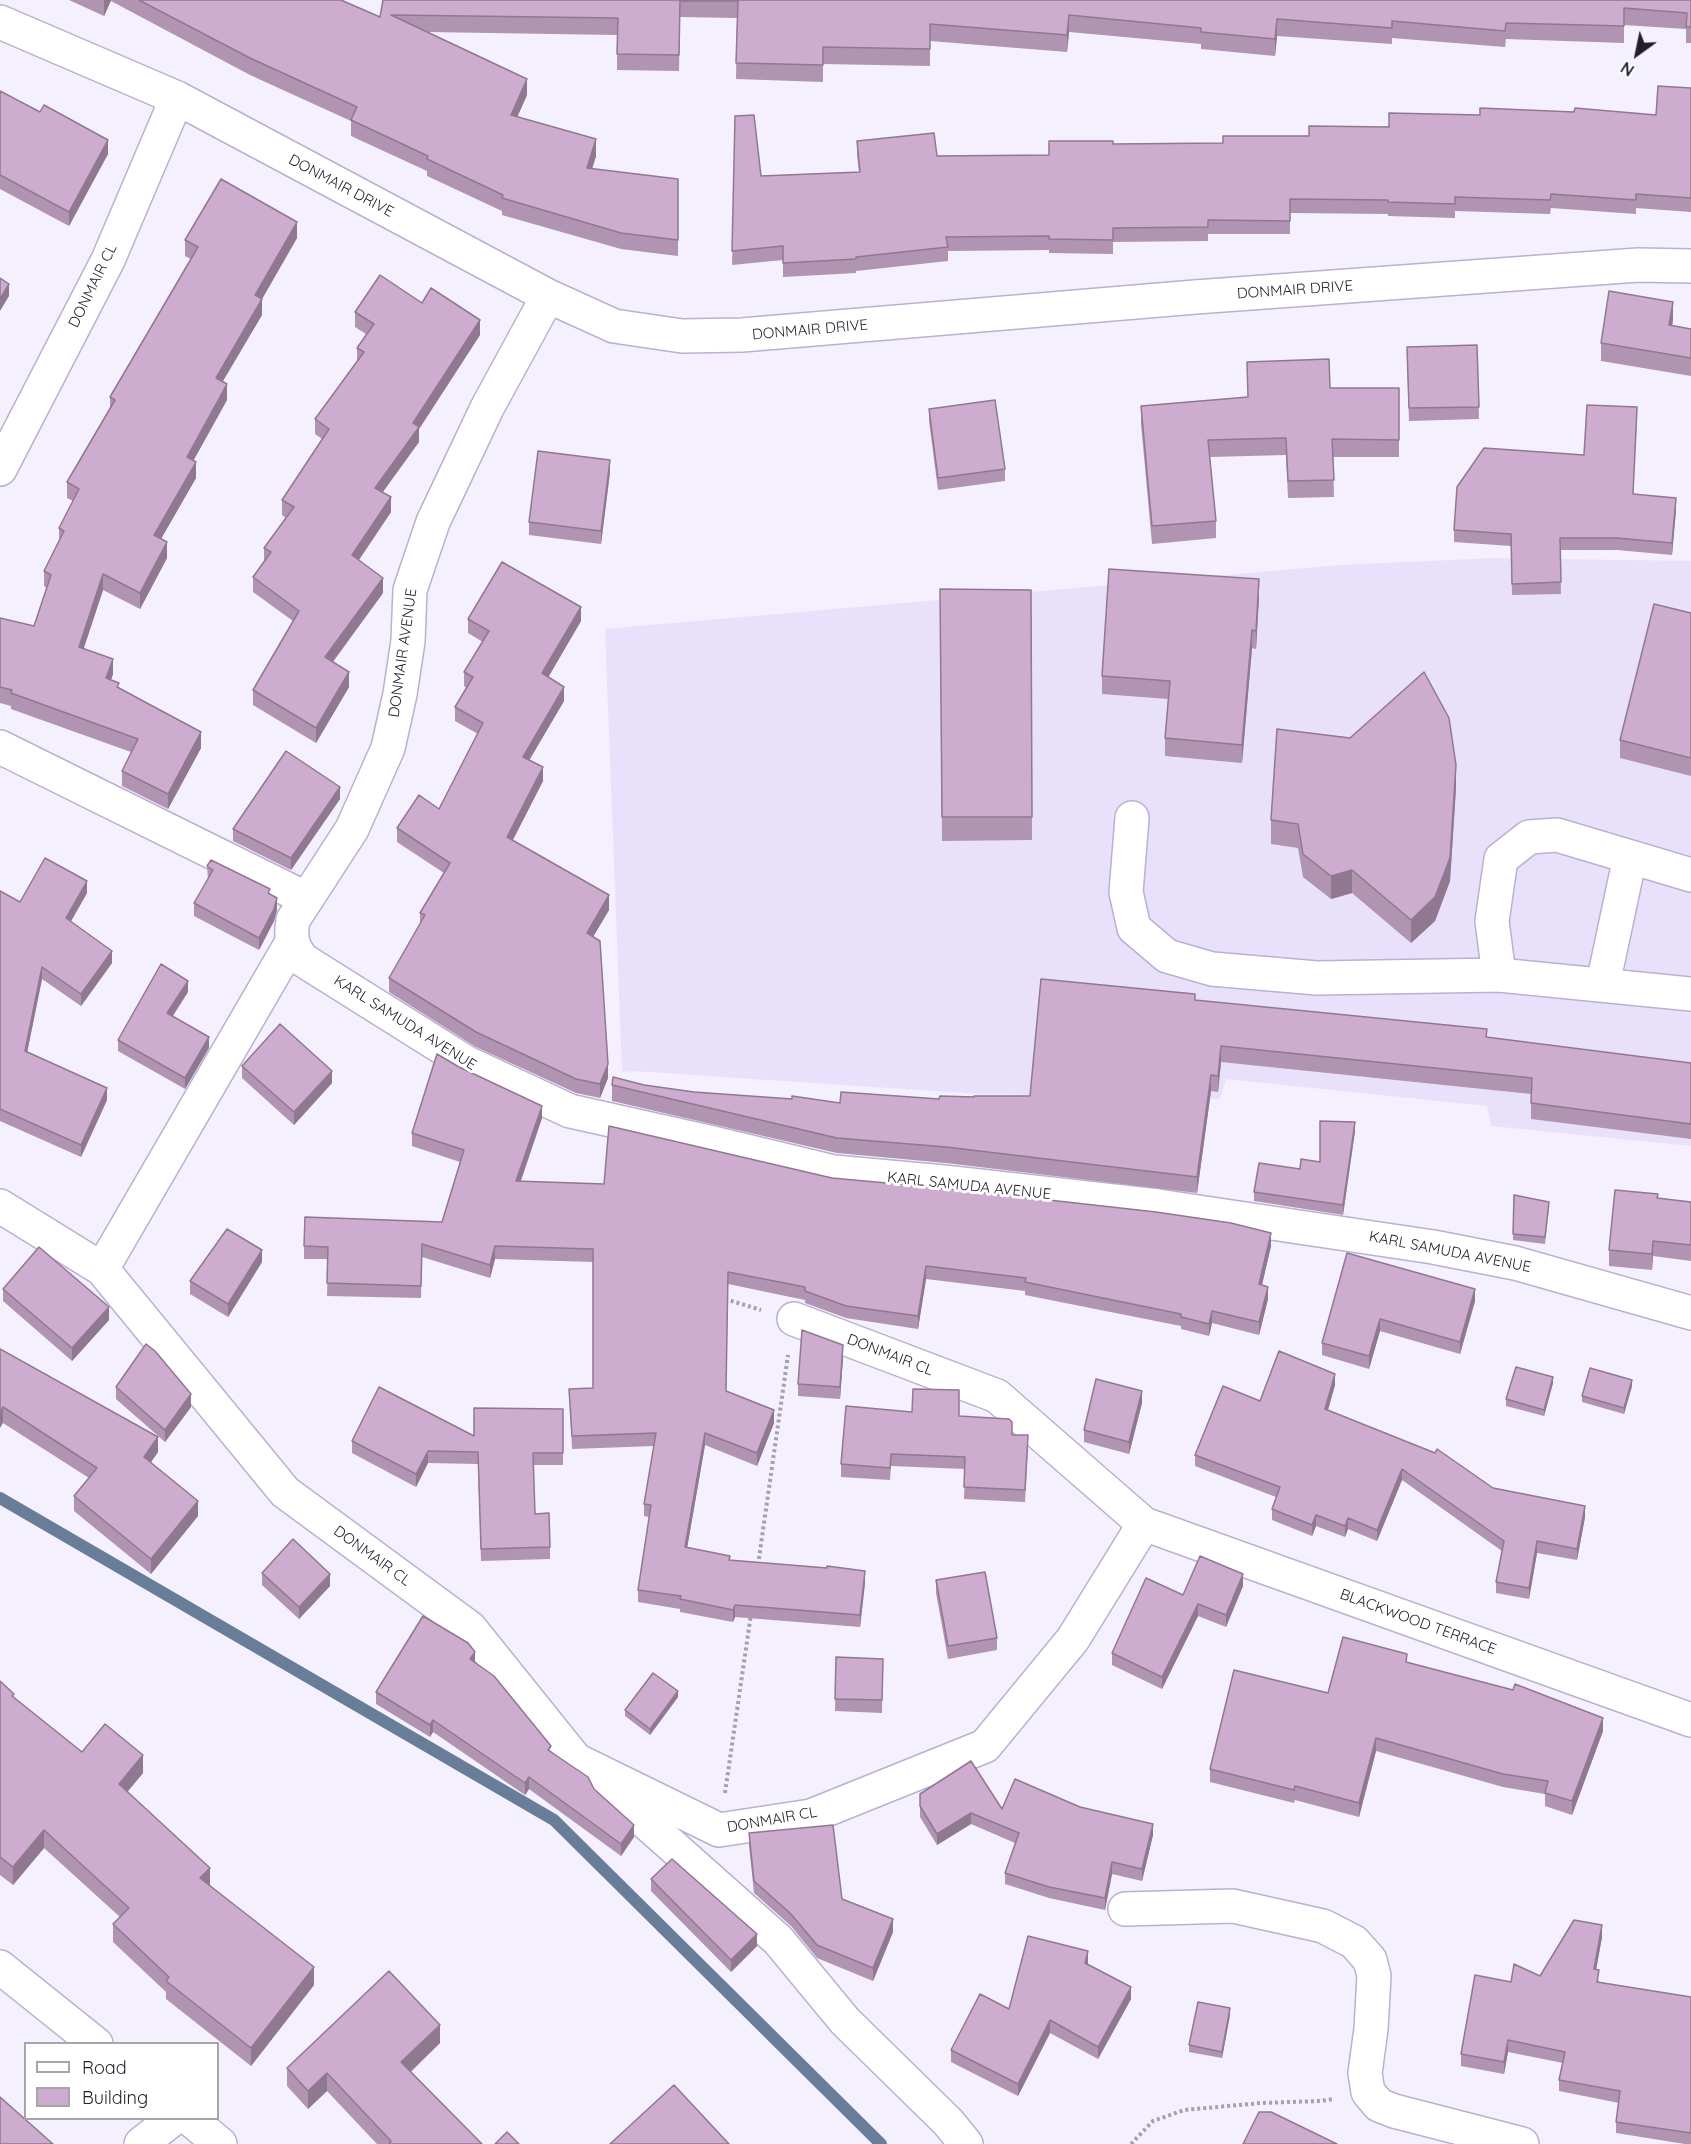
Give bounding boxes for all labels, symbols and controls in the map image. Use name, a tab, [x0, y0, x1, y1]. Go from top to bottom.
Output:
north arrow	[1607, 24, 1667, 84]
text: N	[1617, 58, 1638, 81]
street label: DONMAIR DRIVE	[285, 151, 397, 221]
street label: DONMAIR CL	[65, 241, 121, 331]
street label: DONMAIR DRIVE	[1236, 277, 1354, 303]
street label: DONMAIR DRIVE	[751, 316, 869, 344]
street label: DONMAIR AVENUE	[385, 587, 421, 719]
street label: KARL SAMUDA AVENUE	[330, 972, 480, 1074]
street label: KARL SAMUDA AVENUE	[886, 1168, 1052, 1204]
street label: KARL SAMUDA AVENUE	[1367, 1227, 1533, 1277]
street label: DONMAIR CL	[844, 1330, 936, 1380]
street label: DONMAIR CL	[330, 1522, 414, 1590]
street label: BLACKWOOD TERRACE	[1337, 1585, 1499, 1659]
street label: DONMAIR CL	[726, 1803, 818, 1837]
legend	[24, 2042, 219, 2120]
text: Road	[82, 2056, 127, 2079]
text: Building	[82, 2086, 148, 2109]

